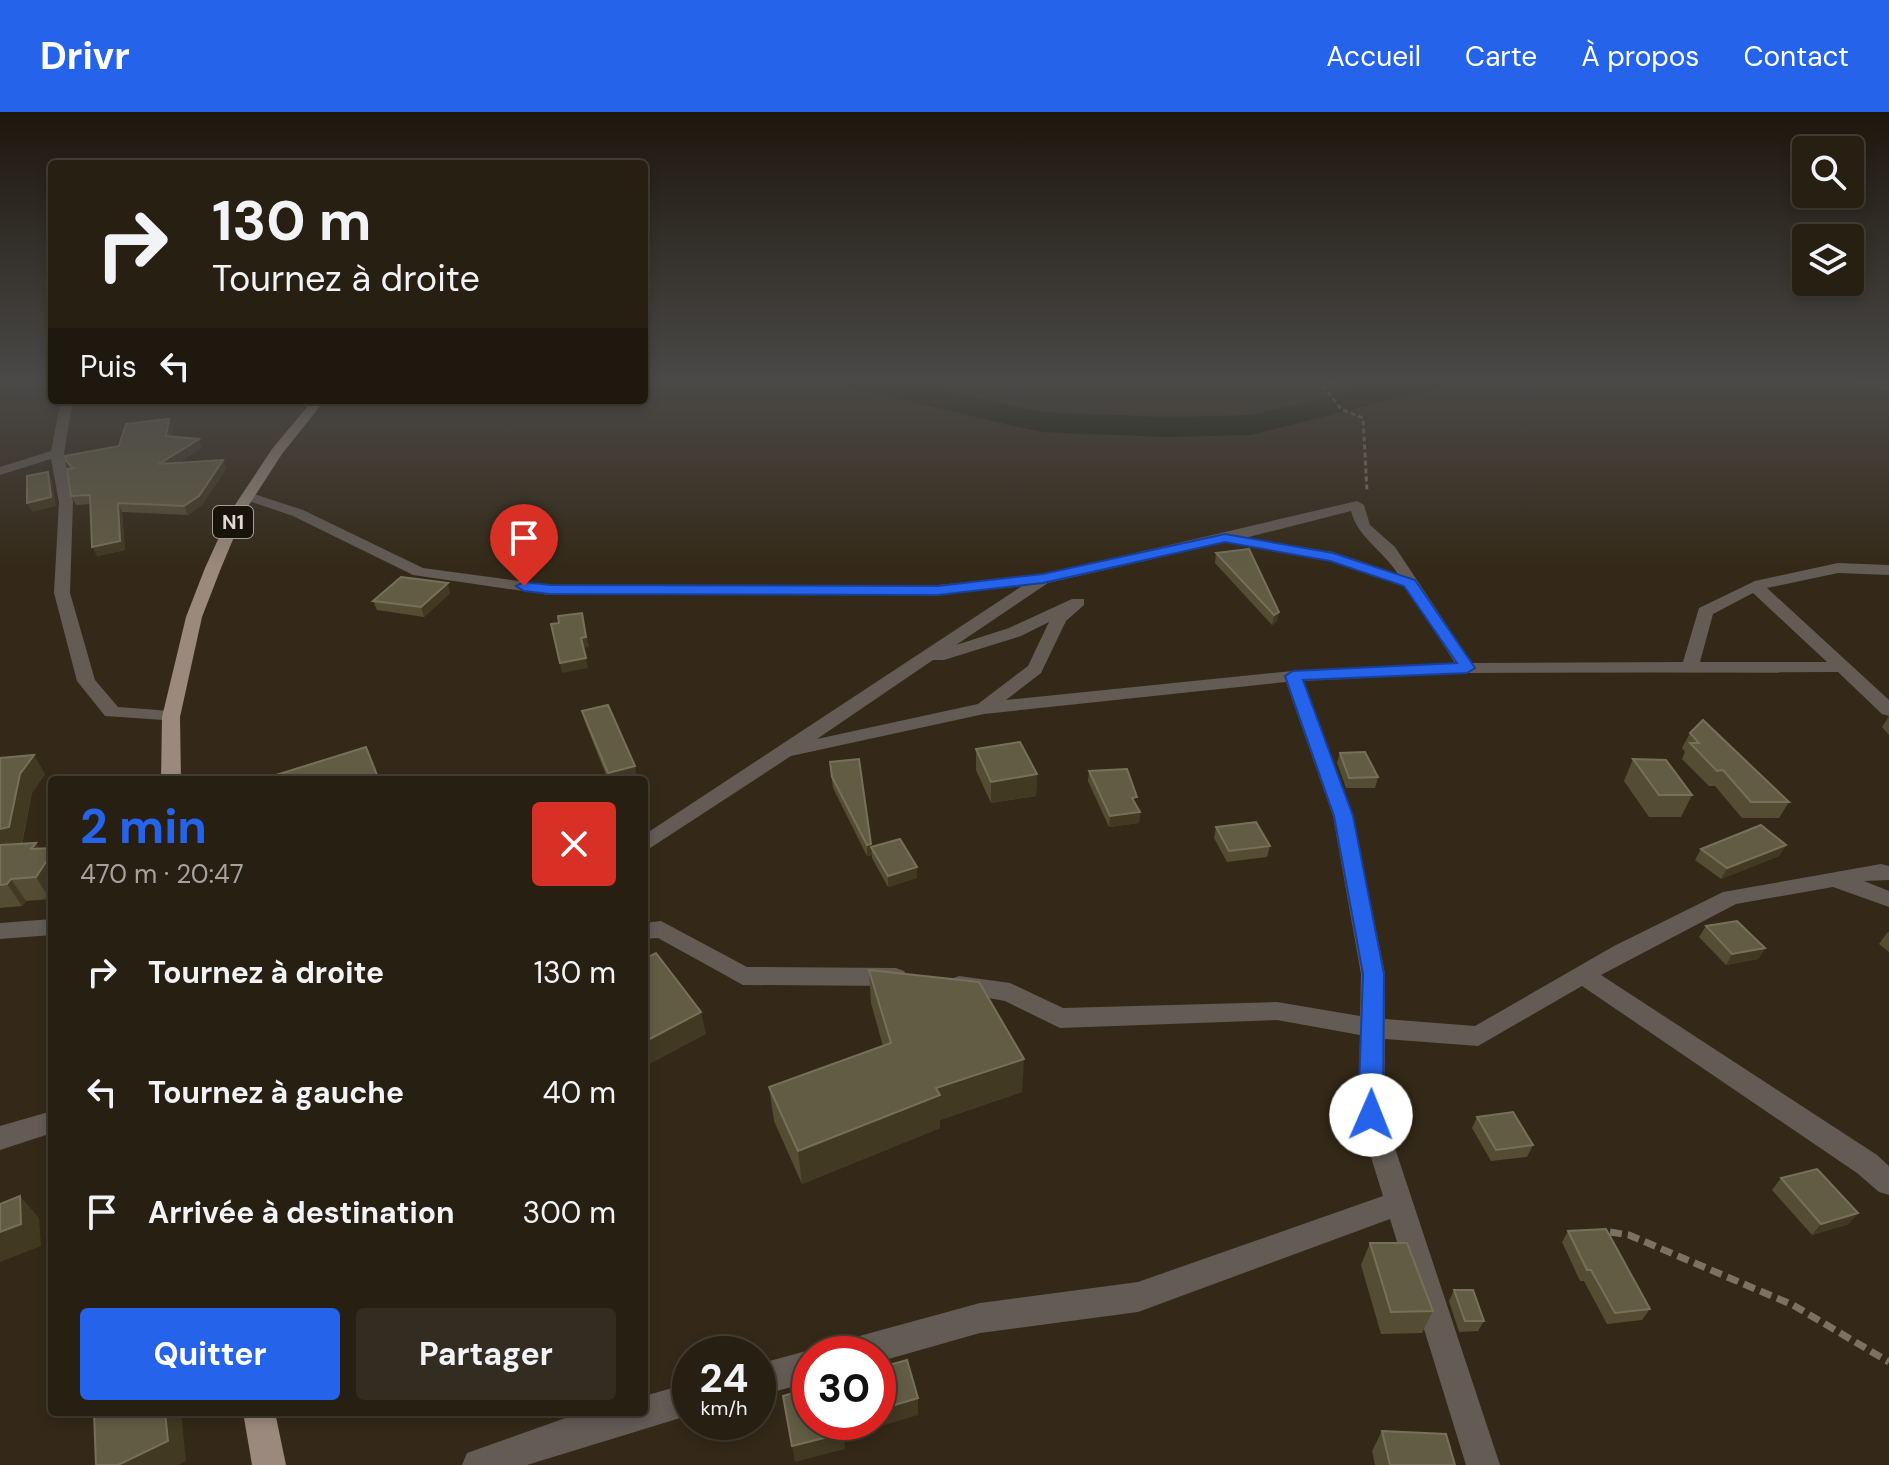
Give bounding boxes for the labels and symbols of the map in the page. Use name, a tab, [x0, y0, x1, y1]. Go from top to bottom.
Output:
pin	[490, 504, 558, 586]
road number: N1	[213, 506, 253, 538]
position arrow	[1329, 1073, 1413, 1157]
speed limit sign: 30	[792, 1336, 896, 1440]

